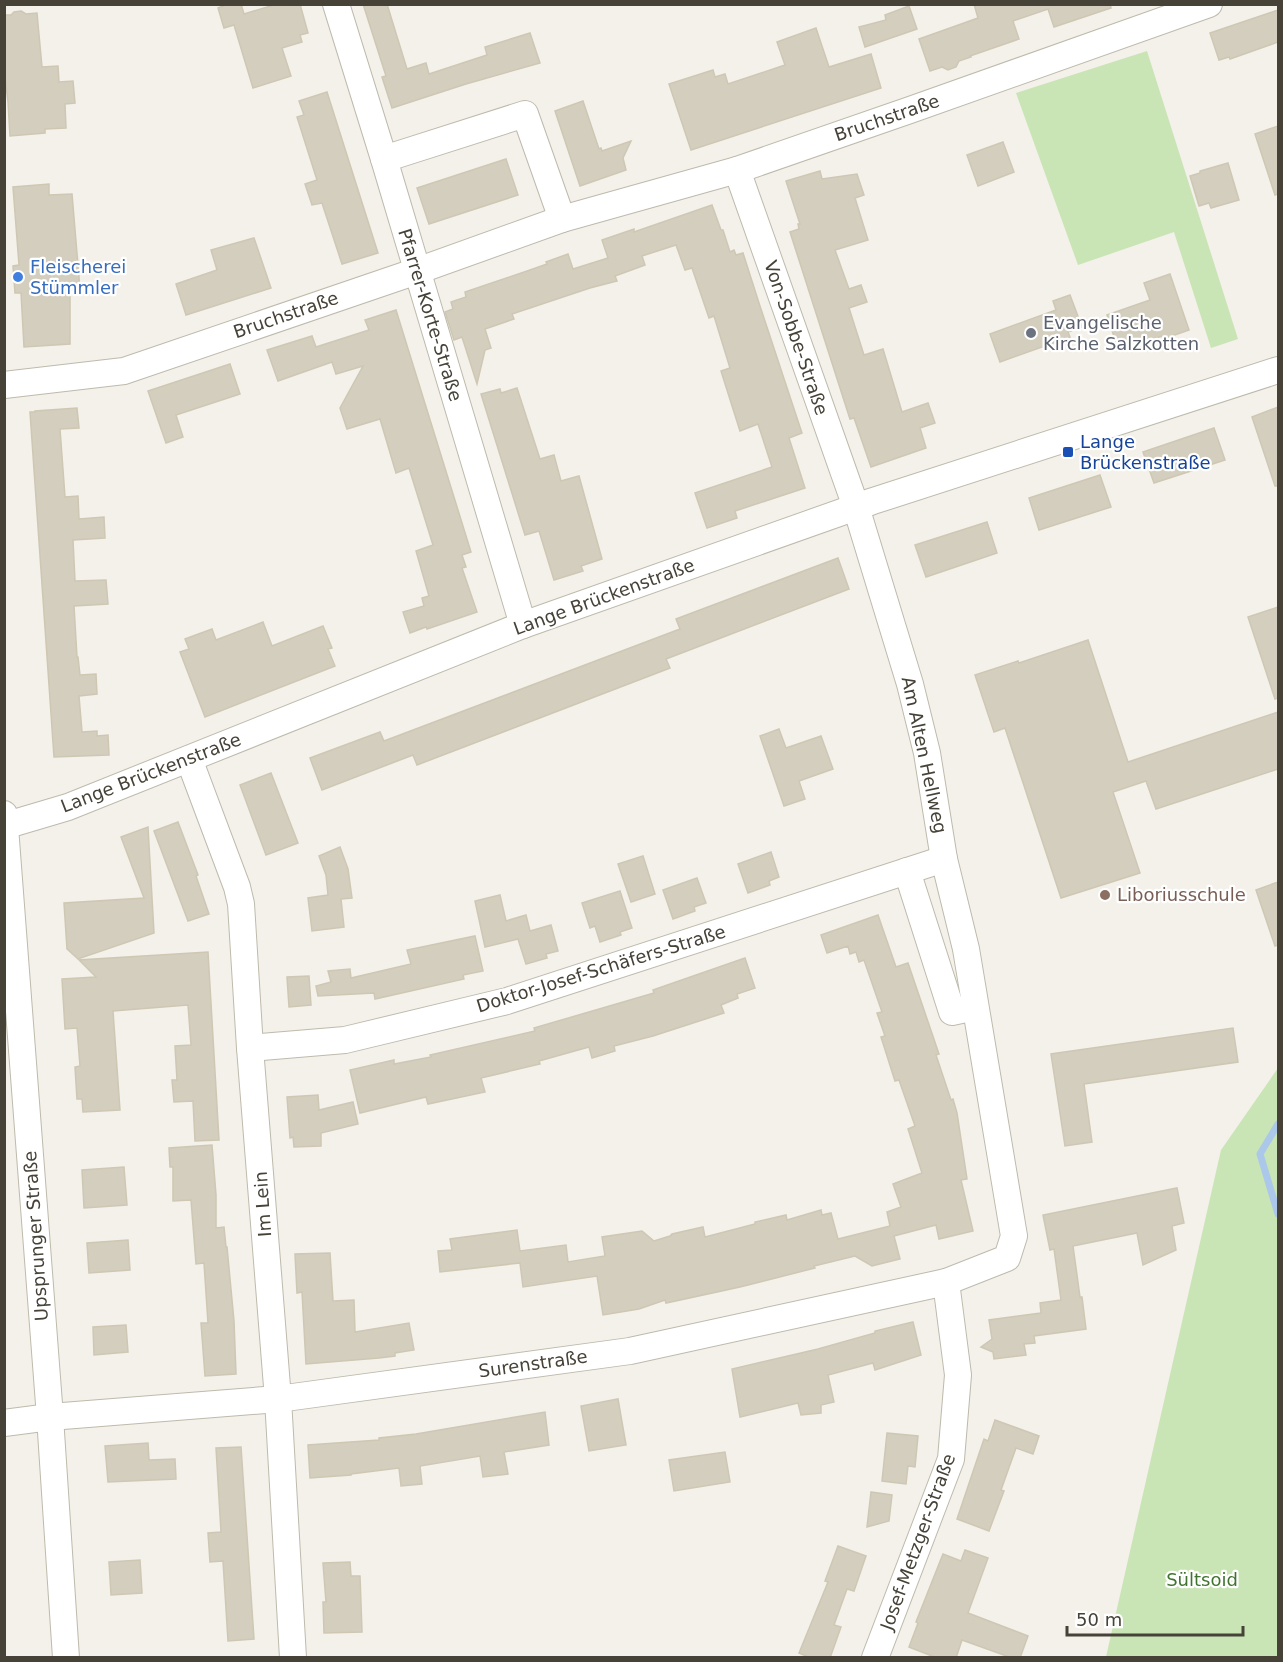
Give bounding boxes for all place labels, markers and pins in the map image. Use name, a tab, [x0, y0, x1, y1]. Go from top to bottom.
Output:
place label: Fleischerei Stümmler	[30, 256, 126, 298]
marker: Fleischerei Stümmler	[11, 270, 25, 284]
place label: Evangelische Kirche Salzkotten	[1043, 312, 1199, 354]
marker: Evangelische Kirche Salzkotten	[1024, 326, 1038, 340]
place label: Lange Brückenstraße	[1080, 431, 1211, 473]
marker: Lange Brückenstraße	[1061, 445, 1075, 459]
place label: Liboriusschule	[1117, 884, 1246, 905]
marker: Liboriusschule	[1098, 888, 1112, 902]

